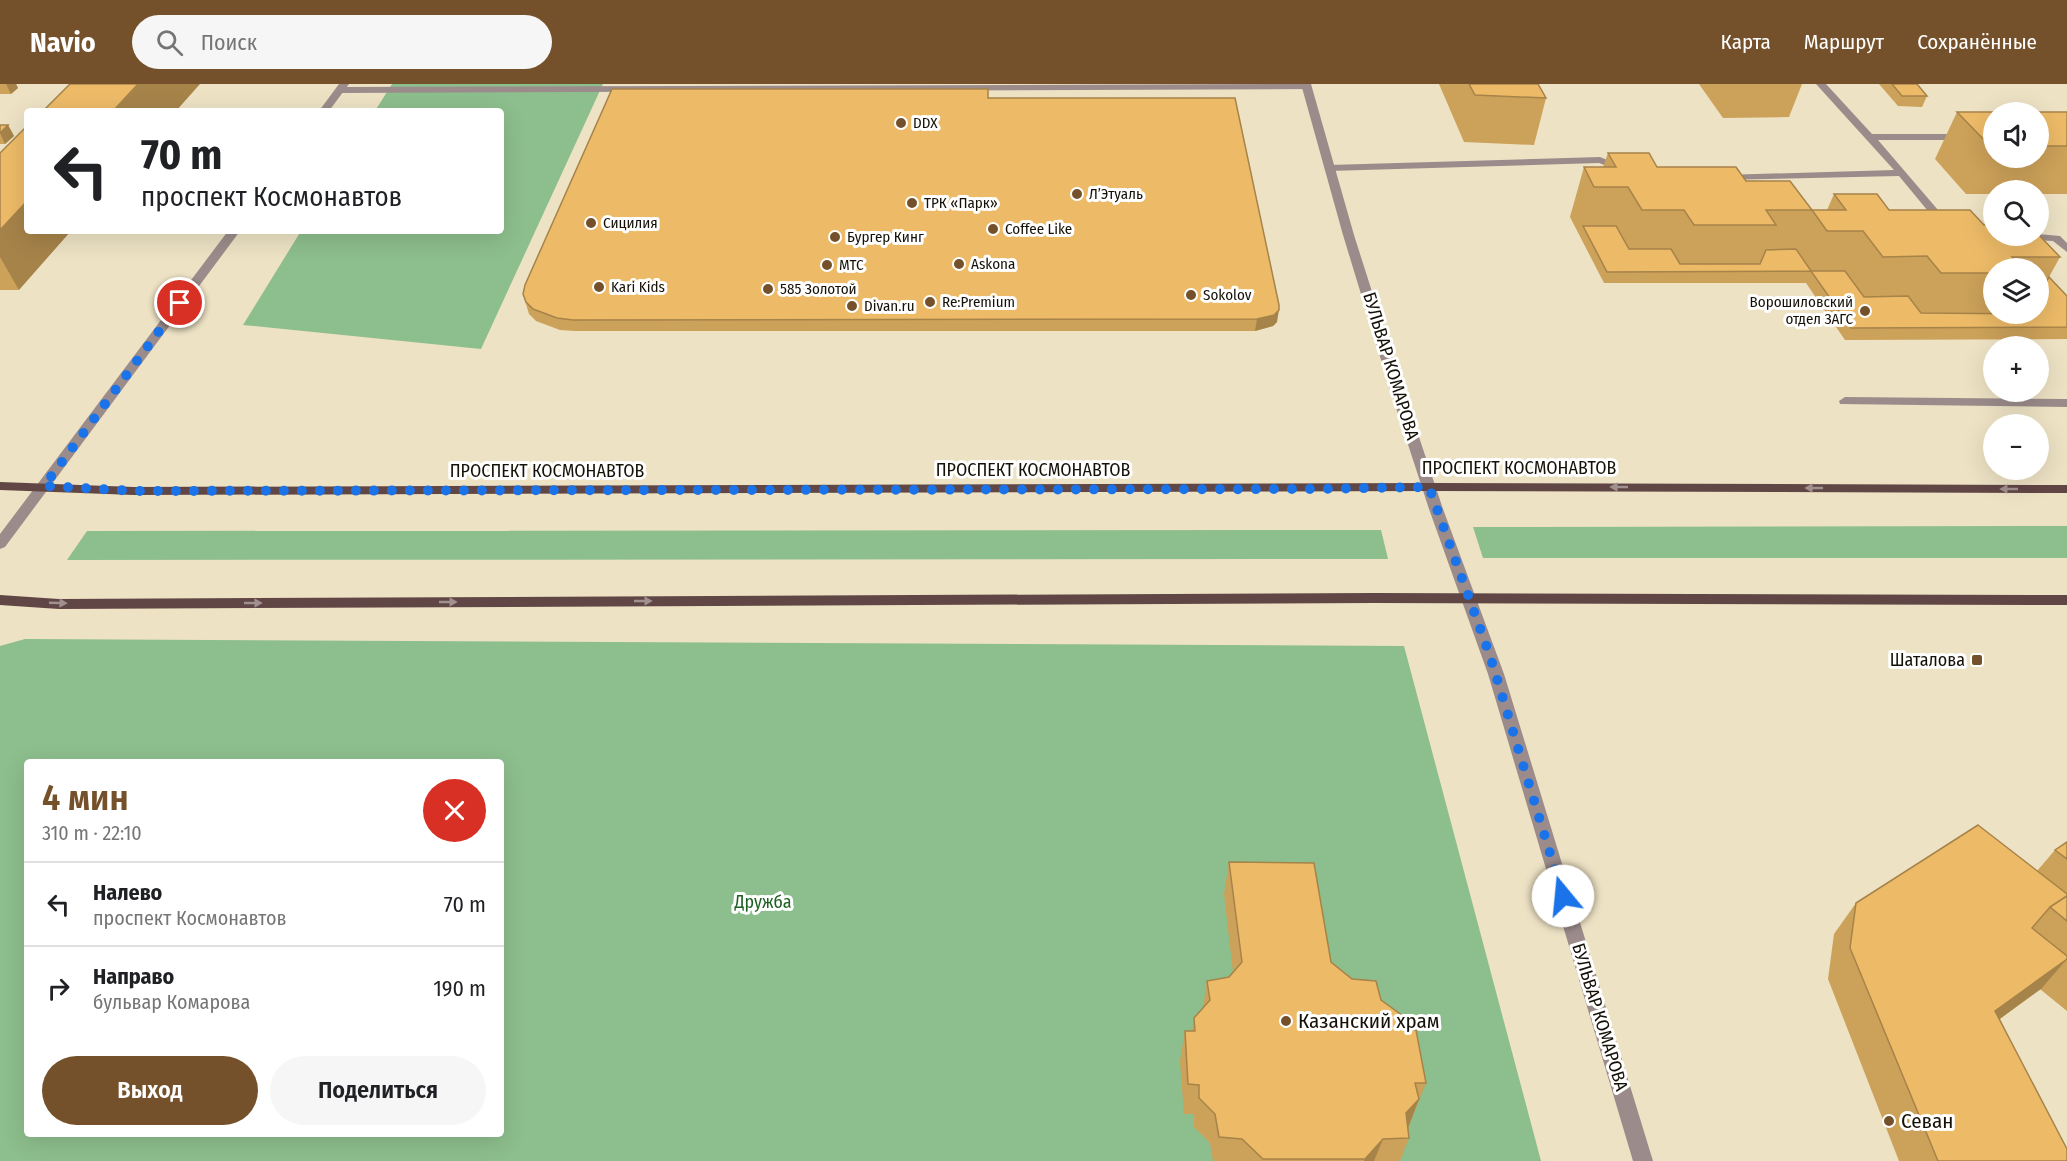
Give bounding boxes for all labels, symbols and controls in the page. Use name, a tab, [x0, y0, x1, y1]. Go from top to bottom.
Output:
search box	[132, 15, 552, 69]
text: Navio	[30, 26, 96, 59]
icon: search	[153, 26, 186, 59]
text: Поиск	[201, 29, 257, 56]
text: Карта	[1721, 29, 1771, 55]
text: Маршрут	[1804, 29, 1884, 55]
text: Сохранённые	[1917, 29, 2037, 55]
map controls	[1983, 102, 2049, 480]
button: sound	[1983, 102, 2049, 168]
place label: DDX	[913, 114, 938, 132]
marker: DDX	[894, 116, 908, 130]
text: 70 m	[141, 130, 222, 180]
icon: left	[42, 132, 120, 210]
button: search	[1983, 180, 2049, 246]
text: проспект Космонавтов	[141, 181, 402, 213]
place label: Л’Этуаль	[1089, 185, 1143, 203]
marker: Л’Этуаль	[1070, 187, 1084, 201]
place label: ТРК «Парк»	[924, 194, 998, 212]
marker: ТРК «Парк»	[905, 196, 919, 210]
place label: Сицилия	[603, 214, 658, 232]
marker: Сицилия	[584, 216, 598, 230]
place label: Coffee Like	[1005, 220, 1072, 238]
marker: Coffee Like	[986, 222, 1000, 236]
place label: Бургер Кинг	[847, 228, 924, 246]
marker: Бургер Кинг	[828, 230, 842, 244]
place label: Askona	[971, 255, 1015, 273]
place label: МТС	[839, 256, 864, 274]
marker: Askona	[952, 257, 966, 271]
marker: МТС	[820, 258, 834, 272]
button: layers	[1983, 258, 2049, 324]
pin	[154, 277, 205, 328]
place label: Kari Kids	[611, 278, 665, 296]
marker: Kari Kids	[592, 280, 606, 294]
place label: 585 Золотой	[780, 280, 857, 298]
marker: 585 Золотой	[761, 282, 775, 296]
icon: arrive	[163, 286, 196, 319]
place label: Sokolov	[1203, 286, 1252, 304]
marker: Sokolov	[1184, 288, 1198, 302]
street label: БУЛЬВАР КОМАРОВА	[1358, 290, 1424, 443]
place label: Re:Premium	[942, 293, 1015, 311]
place label: Ворошиловский отдел ЗАГС	[1750, 293, 1853, 328]
marker: Re:Premium	[923, 295, 937, 309]
place label: Divan.ru	[864, 297, 914, 315]
marker: Divan.ru	[845, 299, 859, 313]
marker: Ворошиловский отдел ЗАГС	[1858, 304, 1872, 318]
button: +	[1983, 336, 2049, 402]
button: −	[1983, 414, 2049, 480]
street label: ПРОСПЕКТ КОСМОНАВТОВ	[1422, 457, 1616, 479]
street label: ПРОСПЕКТ КОСМОНАВТОВ	[936, 459, 1130, 481]
street label: ПРОСПЕКТ КОСМОНАВТОВ	[450, 460, 644, 482]
one-way arrow	[1609, 482, 1628, 492]
one-way arrow	[1804, 483, 1823, 493]
one-way arrow	[1999, 484, 2018, 494]
one-way arrow	[634, 596, 653, 606]
one-way arrow	[439, 597, 458, 607]
one-way arrow	[244, 598, 263, 608]
one-way arrow	[49, 599, 68, 608]
place label: Шаталова	[1890, 649, 1965, 671]
marker: Шаталова	[1970, 653, 1984, 667]
text: 4 мин	[42, 776, 129, 820]
button: close	[423, 779, 486, 842]
text: 310 m · 22:10	[42, 821, 142, 845]
position arrow	[1531, 864, 1595, 928]
text: Налево	[93, 879, 162, 906]
icon: left	[42, 888, 75, 921]
text: 70 m	[444, 891, 486, 918]
park label: Дружба	[734, 891, 792, 913]
text: проспект Космонавтов	[93, 906, 286, 930]
street label: БУЛЬВАР КОМАРОВА	[1567, 941, 1633, 1094]
text: Направо	[93, 963, 174, 990]
icon: right	[42, 972, 75, 1005]
text: 190 m	[433, 975, 486, 1002]
text: бульвар Комарова	[93, 990, 250, 1014]
place label: Казанский храм	[1298, 1008, 1440, 1034]
marker: Казанский храм	[1279, 1014, 1293, 1028]
button: Выход	[42, 1056, 258, 1125]
button: Поделиться	[270, 1056, 486, 1125]
place label: Севан	[1901, 1108, 1953, 1134]
marker: Севан	[1882, 1114, 1896, 1128]

